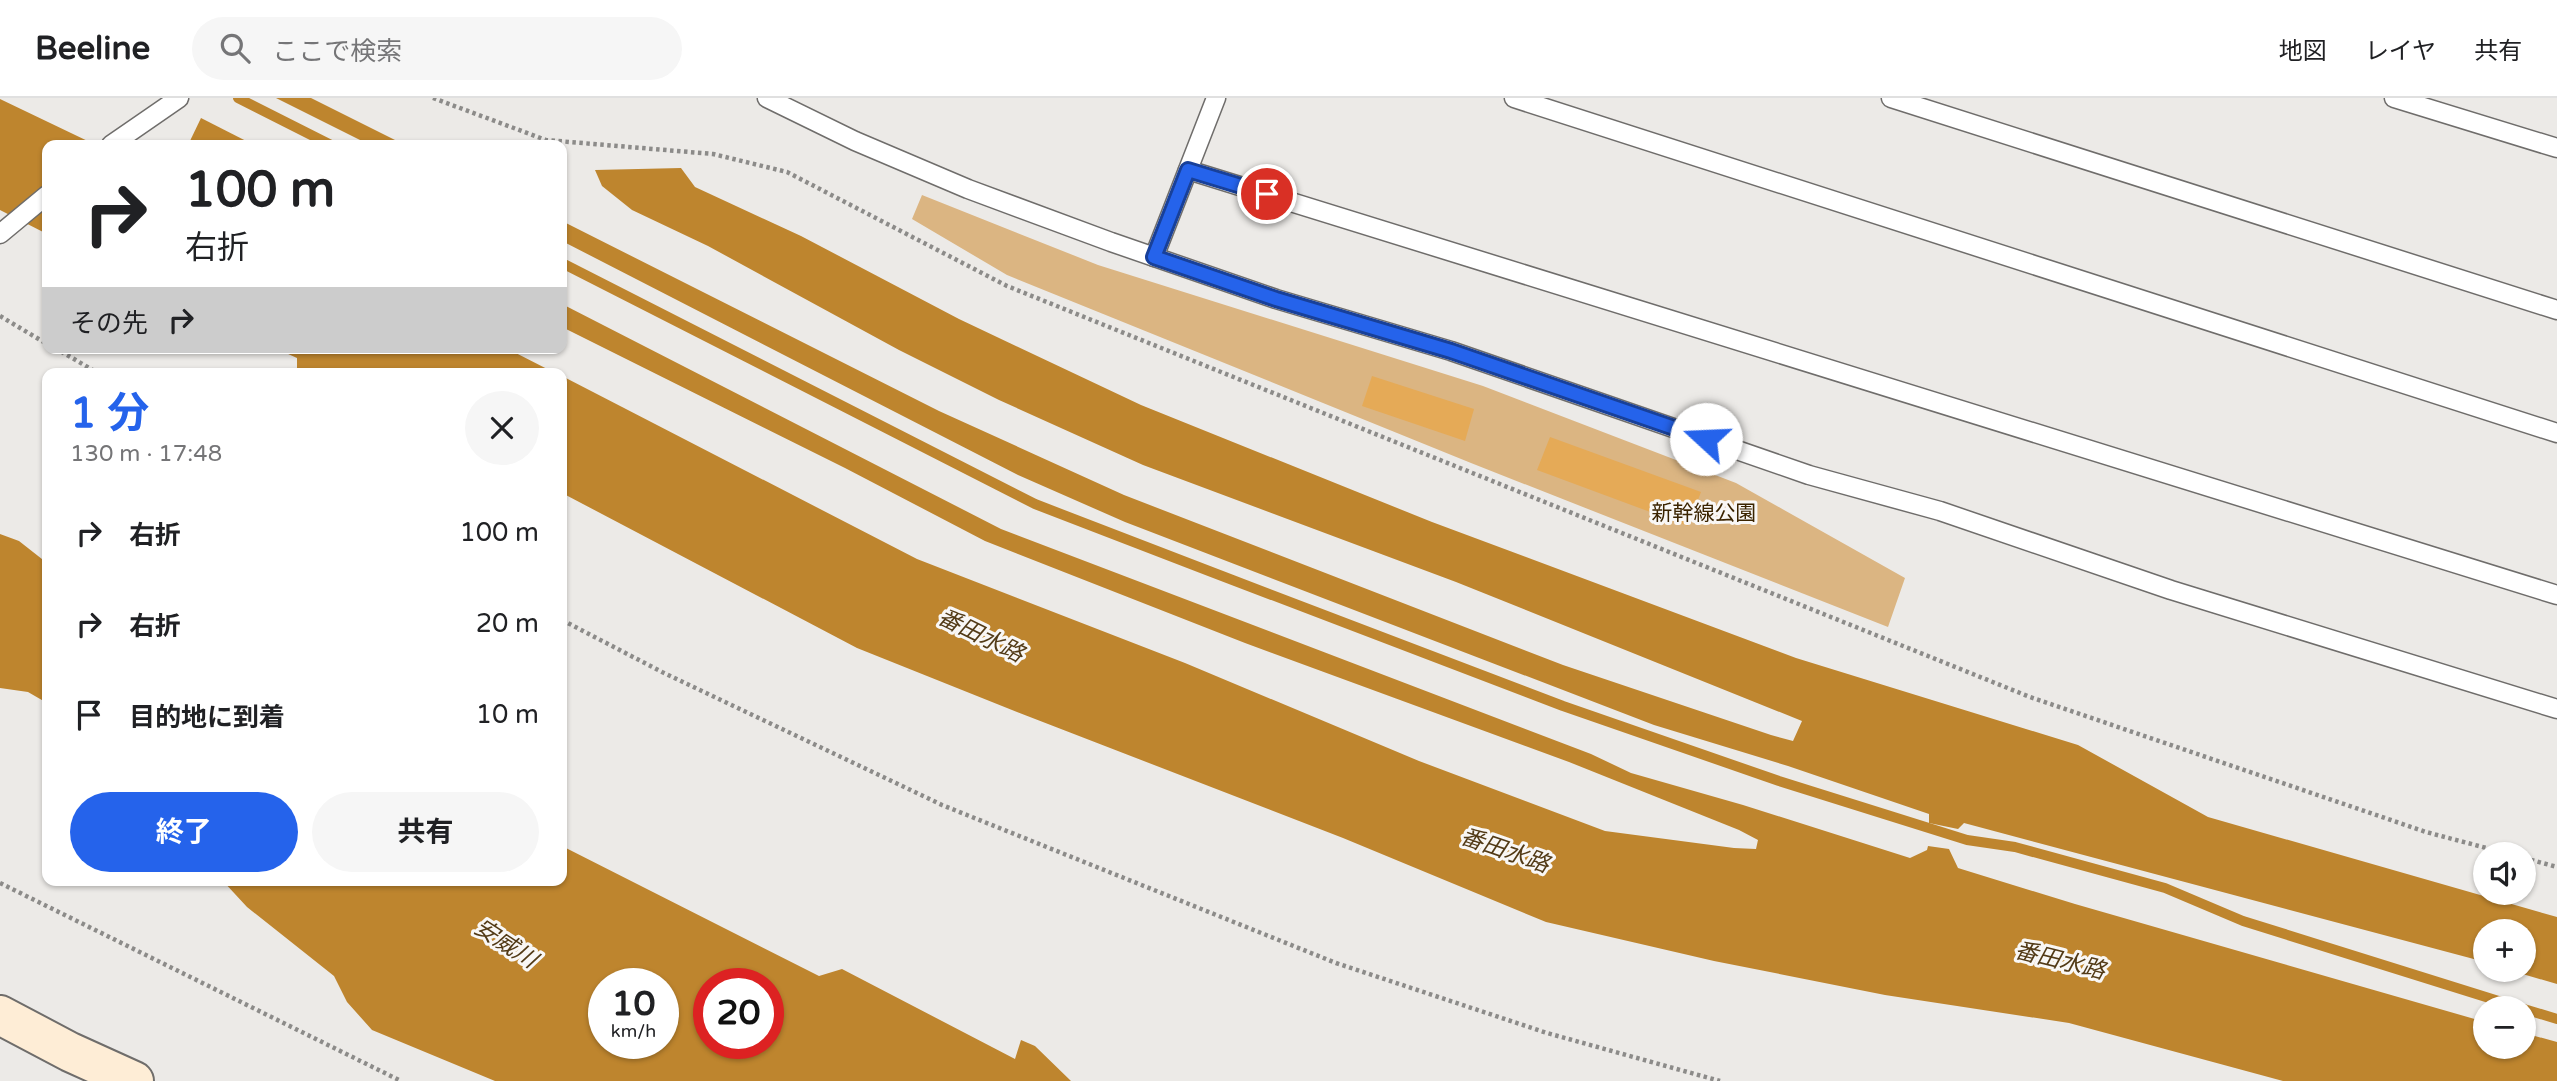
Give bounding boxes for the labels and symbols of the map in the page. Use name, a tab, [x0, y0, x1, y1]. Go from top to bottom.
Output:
pin	[1237, 164, 1297, 224]
position arrow	[1669, 402, 1743, 476]
park label: 新幹線公園	[1652, 501, 1757, 526]
water label: 番田水路	[933, 603, 1030, 670]
water label: 番田水路	[1457, 823, 1555, 880]
water label: 安威川	[469, 913, 545, 976]
water label: 番田水路	[2012, 936, 2110, 986]
speed limit sign: 20	[693, 968, 784, 1059]

